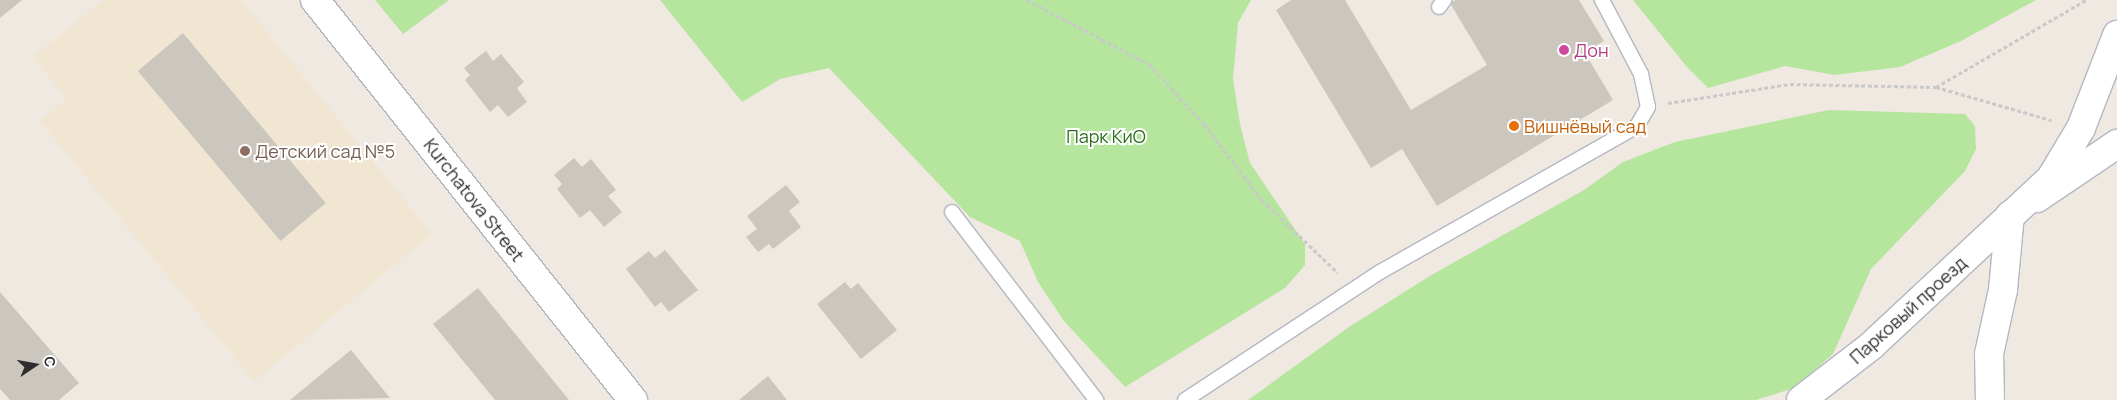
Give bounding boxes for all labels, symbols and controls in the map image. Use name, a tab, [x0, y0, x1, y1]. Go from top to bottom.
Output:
place label: Дон	[1574, 39, 1609, 61]
marker: Дон	[1558, 44, 1570, 56]
place label: Вишнёвый сад	[1524, 115, 1646, 137]
marker: Вишнёвый сад	[1508, 120, 1520, 132]
park label: Парк КиО	[1066, 125, 1146, 147]
street label: Kurchatova Street	[419, 134, 529, 266]
place label: Детский сад №5	[255, 140, 395, 162]
marker: Детский сад №5	[239, 145, 251, 157]
street label: Парковый проезд	[1845, 252, 1971, 368]
north arrow	[10, 340, 60, 390]
text: С	[40, 355, 61, 369]

